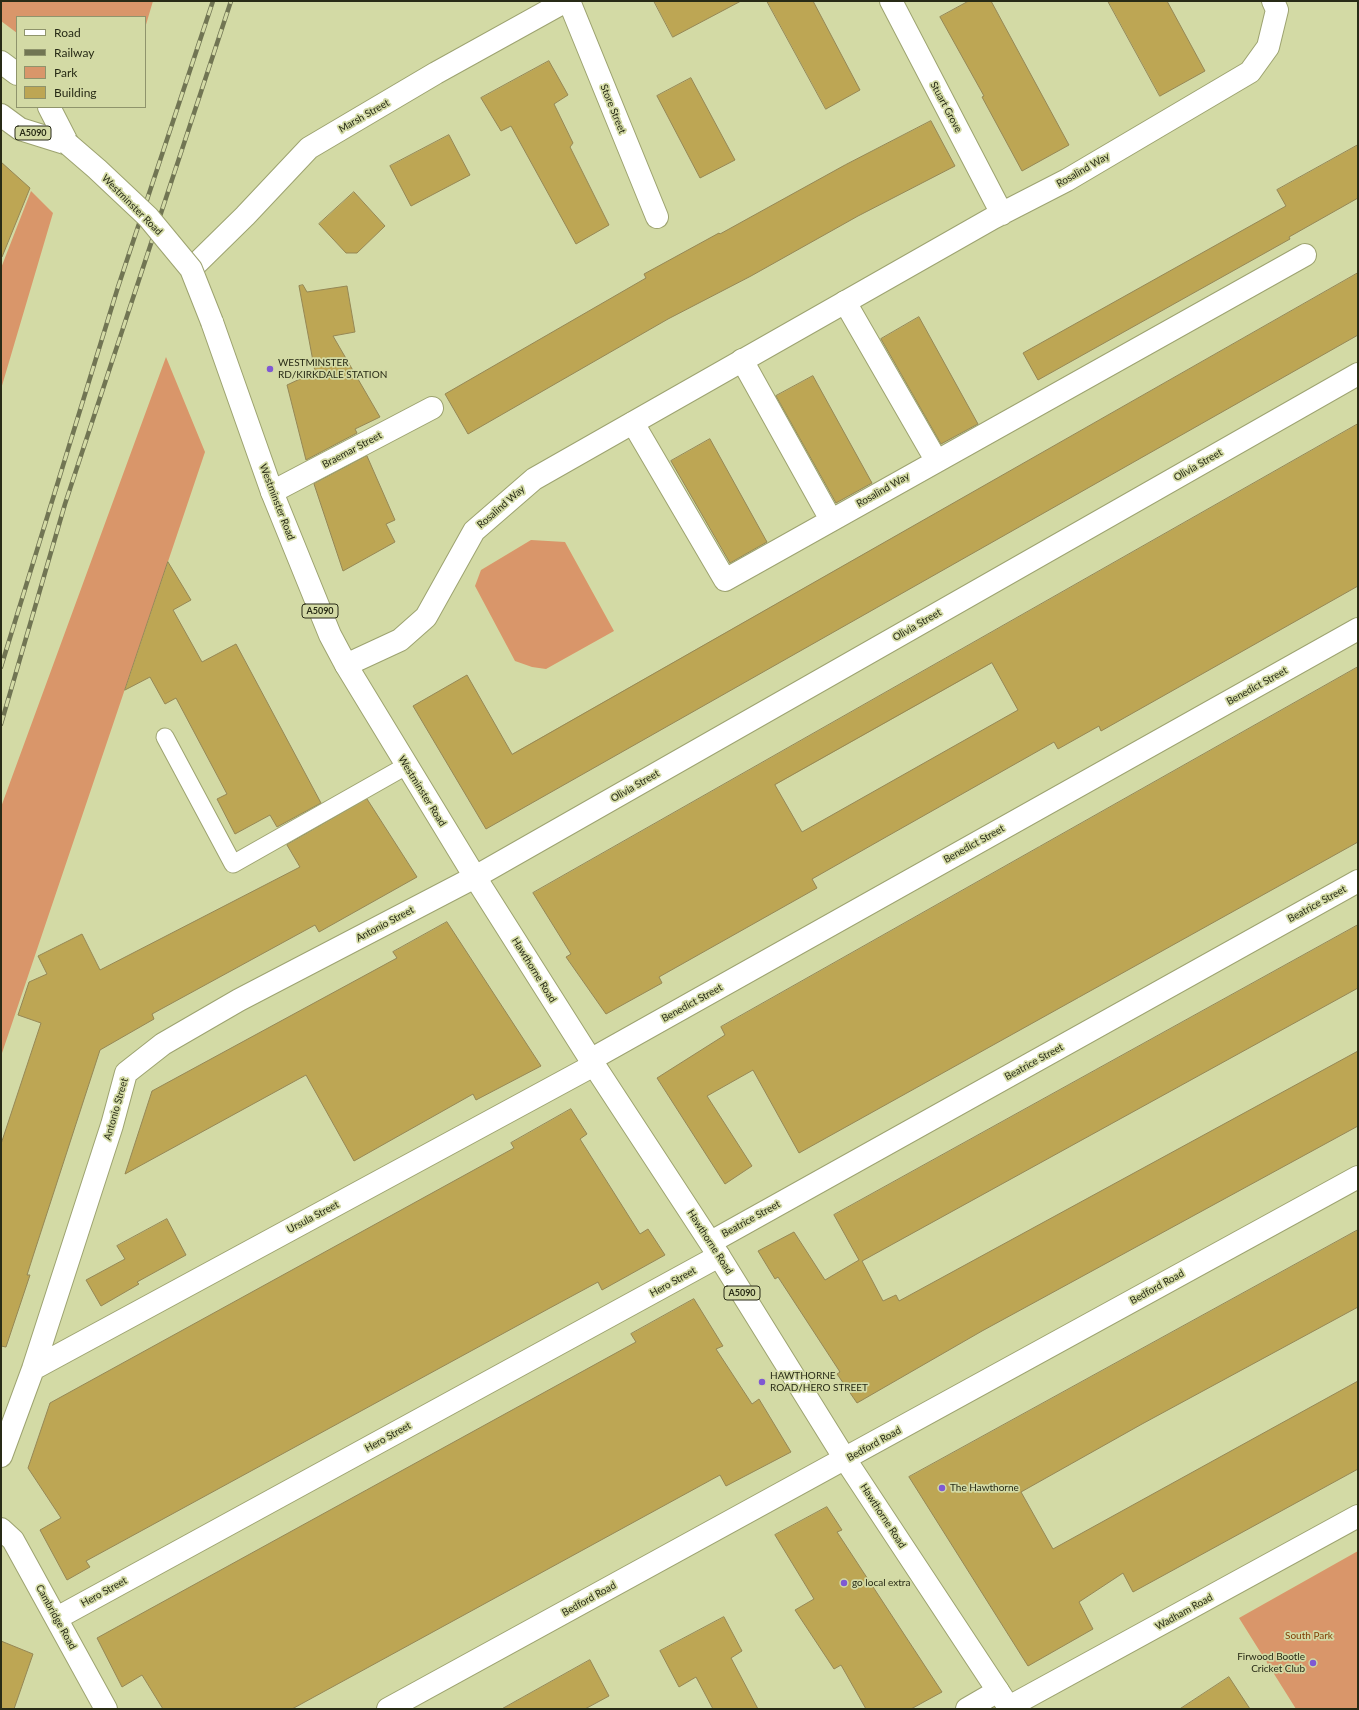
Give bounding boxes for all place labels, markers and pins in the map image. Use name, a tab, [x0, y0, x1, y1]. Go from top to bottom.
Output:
place label: WESTMINSTER RD/KIRKDALE STATION	[278, 357, 387, 380]
marker: WESTMINSTER RD/KIRKDALE STATION	[265, 364, 275, 374]
place label: HAWTHORNE ROAD/HERO STREET	[770, 1370, 868, 1394]
marker: HAWTHORNE ROAD/HERO STREET	[757, 1377, 767, 1387]
place label: The Hawthorne	[950, 1482, 1019, 1494]
marker: The Hawthorne	[937, 1483, 947, 1493]
place label: go local extra	[852, 1577, 910, 1589]
marker: go local extra	[839, 1578, 849, 1588]
place label: Firwood Bootle Cricket Club	[1237, 1651, 1305, 1674]
marker: Firwood Bootle Cricket Club	[1308, 1658, 1318, 1668]

